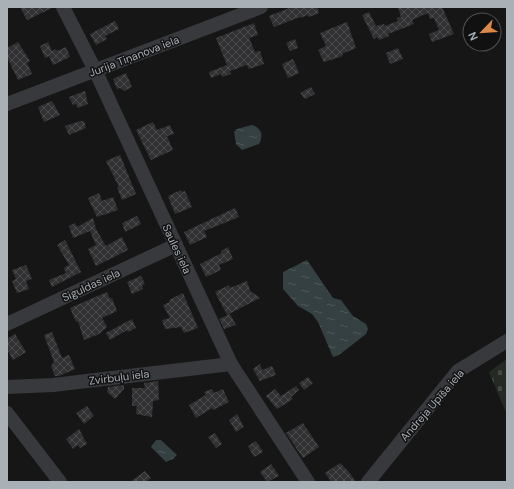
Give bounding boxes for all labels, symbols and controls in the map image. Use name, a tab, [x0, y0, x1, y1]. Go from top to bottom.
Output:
north arrow	[462, 12, 502, 52]
text: N	[465, 30, 481, 43]
street label: Jurija Tiņanova iela	[87, 32, 181, 80]
street label: Saules iela	[159, 222, 195, 276]
street label: Siguldas iela	[60, 265, 122, 305]
street label: Zvirbuļu iela	[88, 366, 150, 388]
street label: Andreja Upīša iela	[397, 366, 467, 444]

